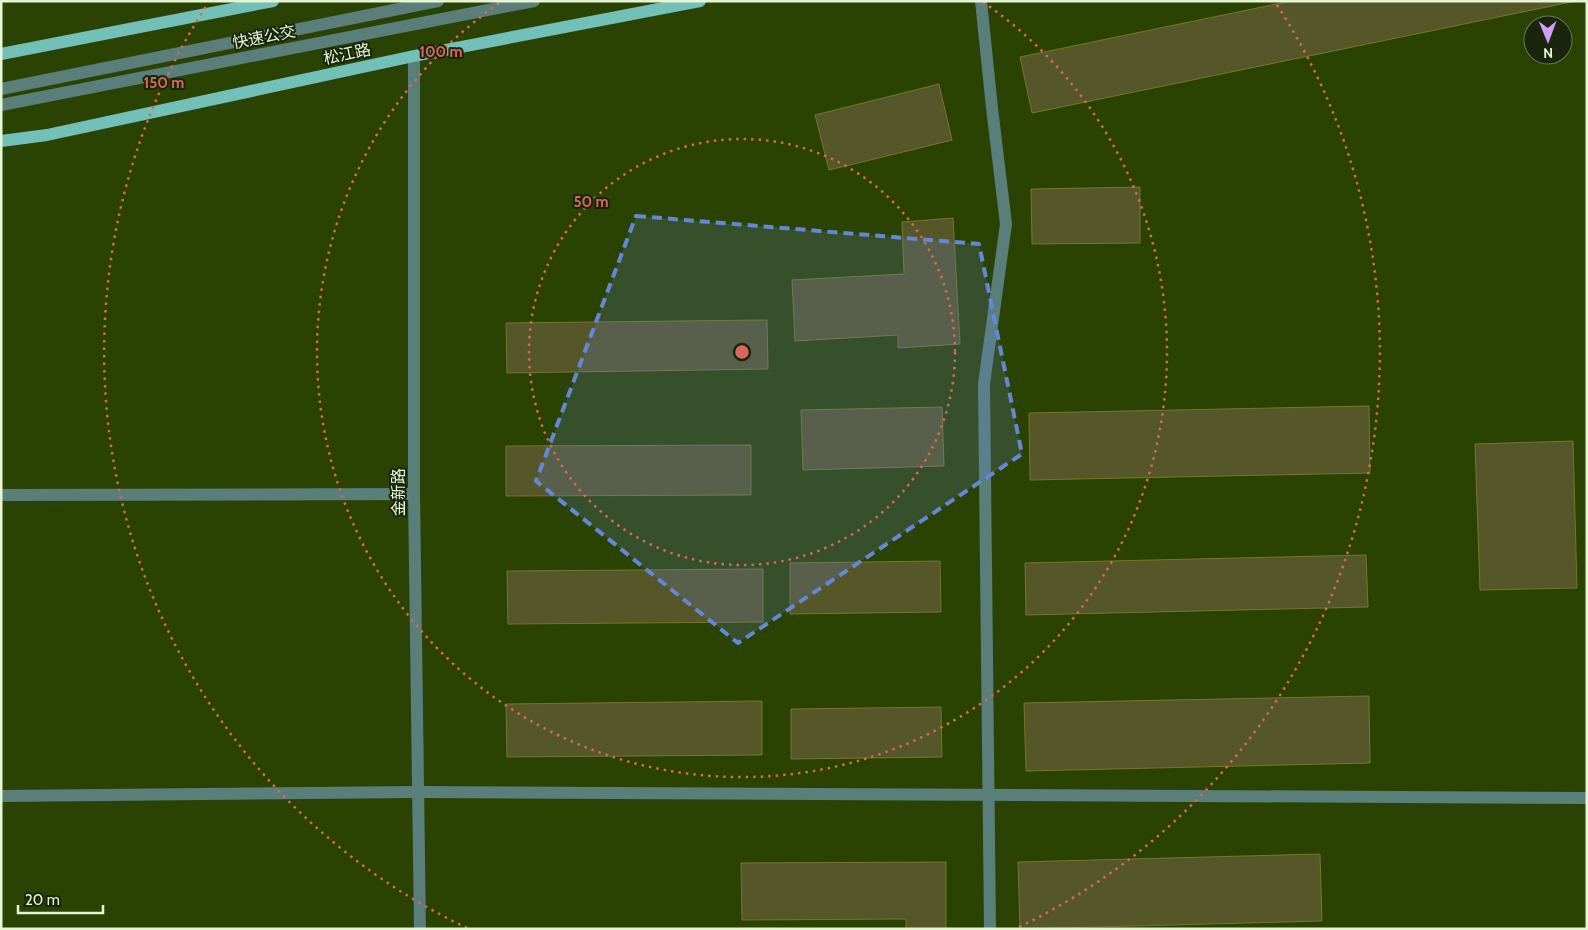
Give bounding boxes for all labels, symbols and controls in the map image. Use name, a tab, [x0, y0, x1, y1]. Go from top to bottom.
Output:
north arrow	[1523, 15, 1573, 65]
street label: 快速公交	[231, 22, 297, 52]
street label: 松江路	[322, 40, 372, 68]
text: 100 m	[419, 43, 463, 61]
text: N	[1543, 44, 1553, 62]
text: 150 m	[144, 74, 184, 92]
text: 50 m	[573, 193, 609, 211]
centre of rings	[733, 343, 751, 361]
street label: 金新路	[389, 468, 408, 516]
scale bar	[18, 882, 102, 914]
text: 20 m	[25, 891, 60, 909]

